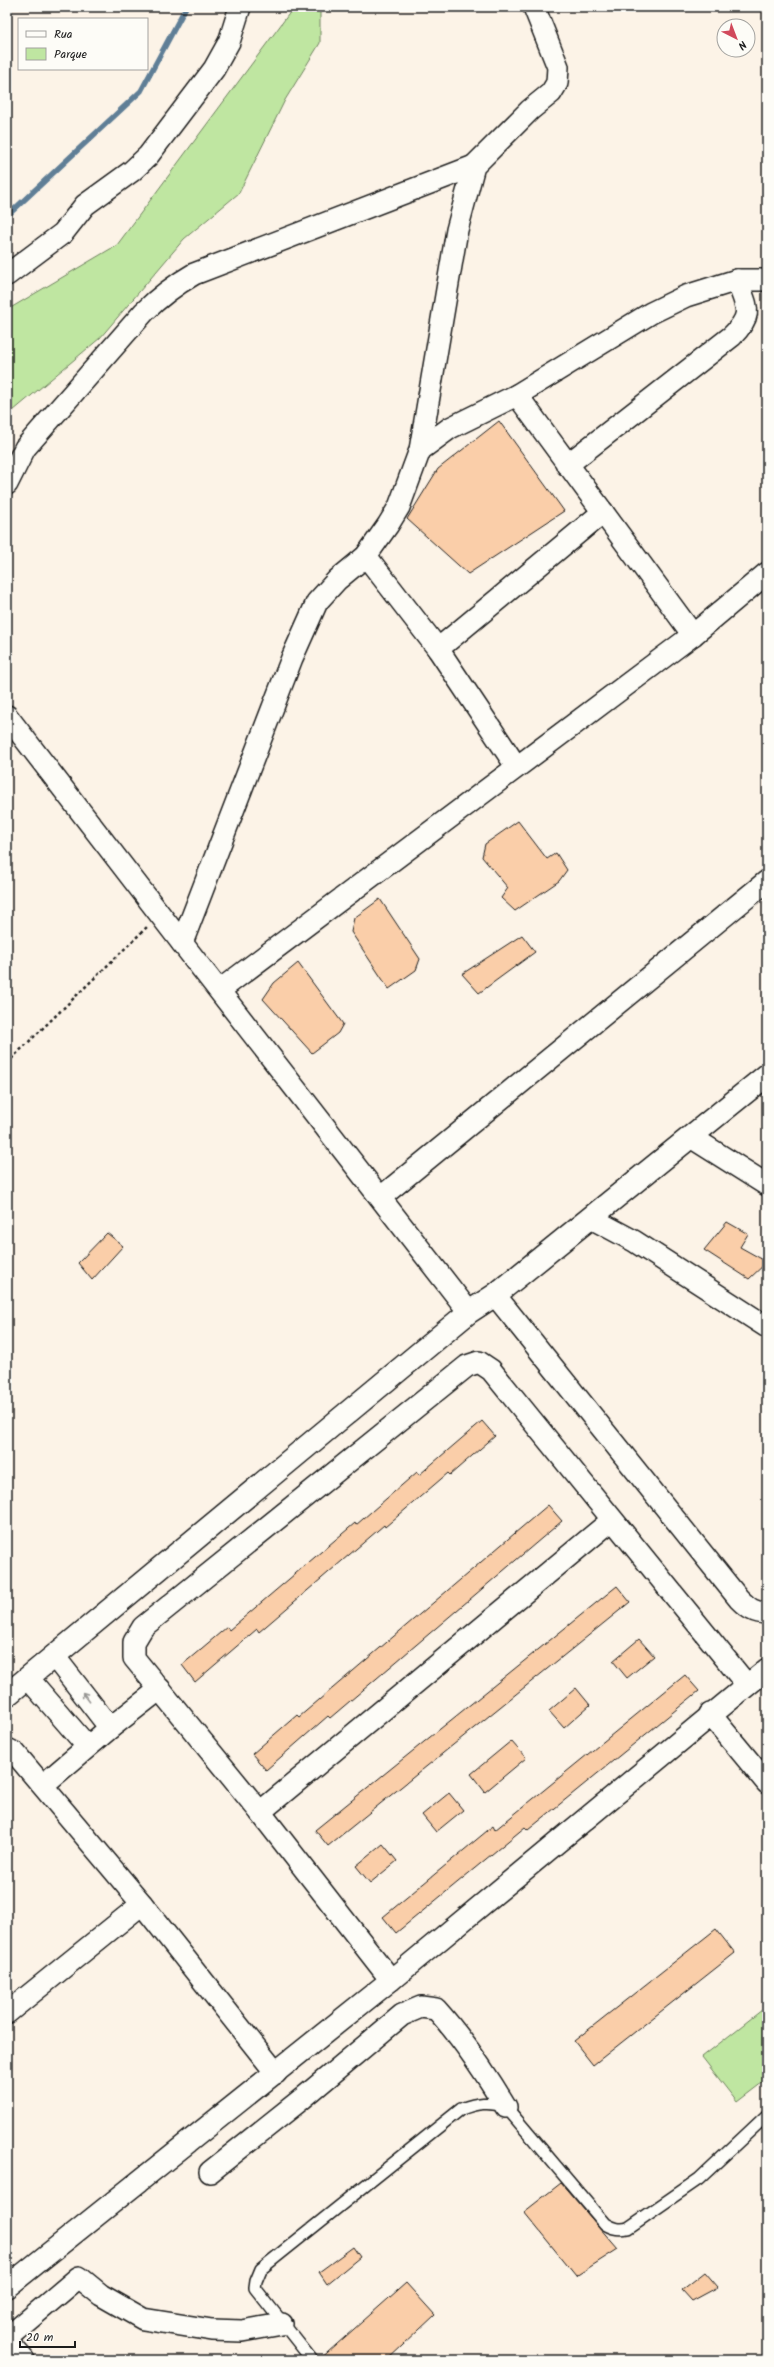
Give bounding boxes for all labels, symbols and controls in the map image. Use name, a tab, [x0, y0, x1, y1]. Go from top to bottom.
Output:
legend	[18, 18, 148, 70]
north arrow	[716, 18, 756, 58]
text: Rua	[54, 25, 73, 44]
text: N	[733, 36, 751, 54]
text: Parque	[54, 45, 88, 64]
one-way arrow	[82, 1691, 90, 1702]
scale bar	[20, 2323, 75, 2349]
text: 20 m	[26, 2328, 54, 2347]

